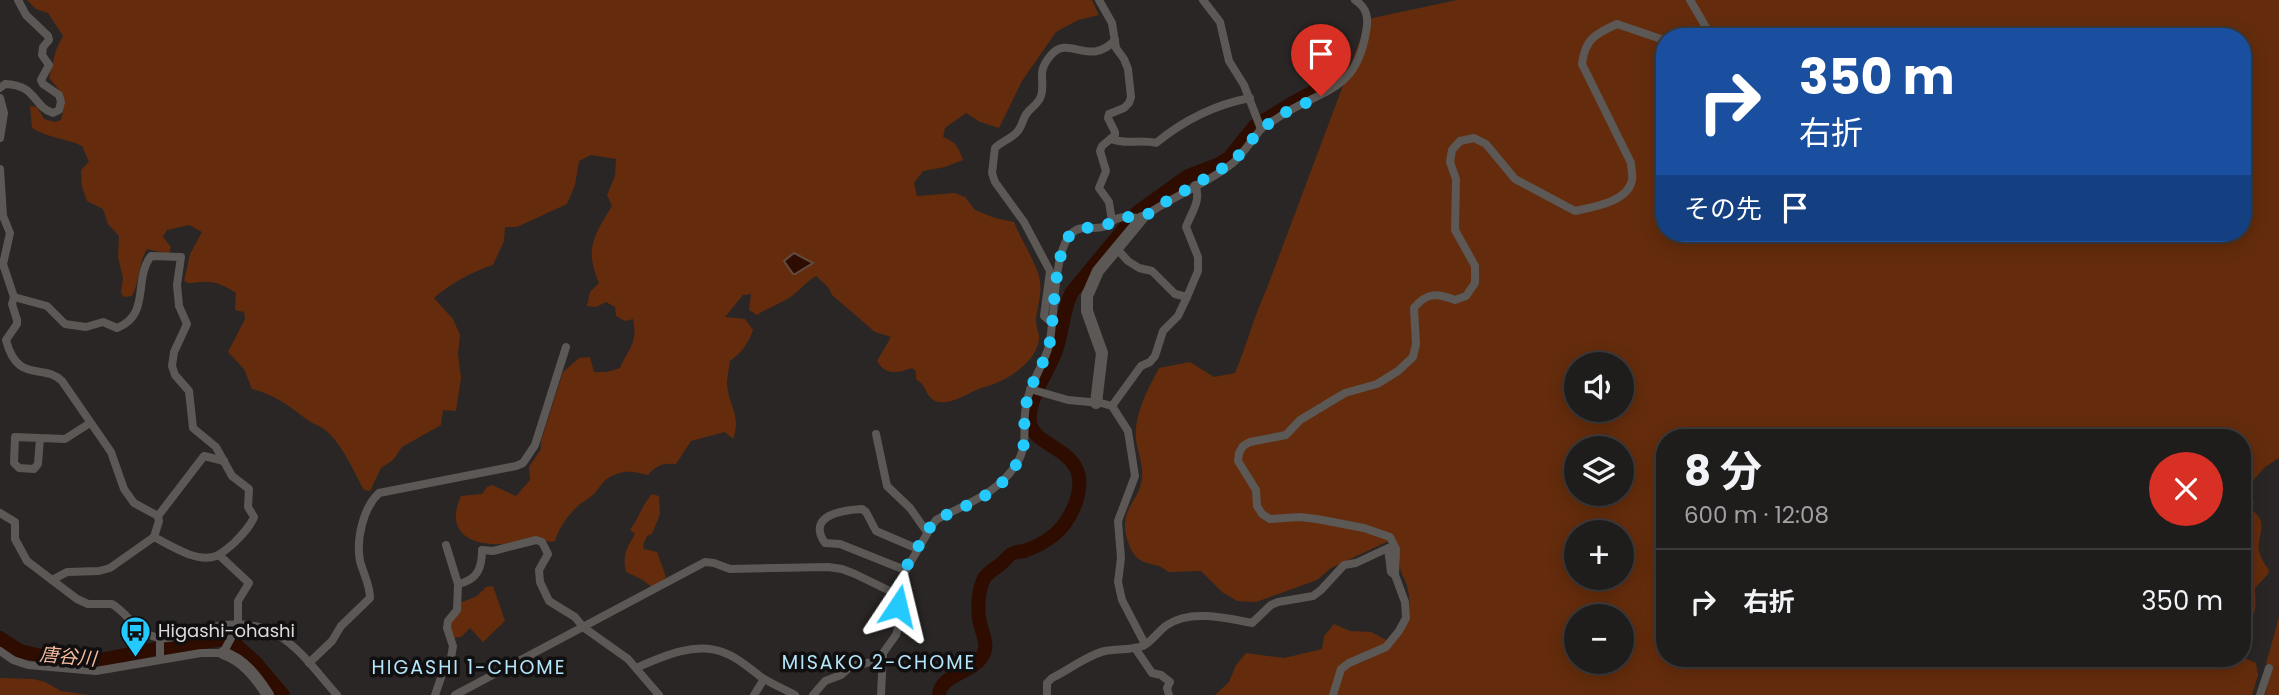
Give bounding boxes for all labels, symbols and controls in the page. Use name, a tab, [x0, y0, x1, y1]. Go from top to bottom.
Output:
pin	[1291, 24, 1351, 96]
icon: arrive	[1302, 35, 1340, 73]
text: 350 m	[1799, 43, 1955, 111]
icon: right	[1684, 56, 1775, 147]
text: 右折	[1799, 110, 1863, 155]
icon: arrive	[1776, 189, 1814, 227]
text: その先	[1684, 191, 1762, 227]
map controls	[1564, 352, 1634, 674]
button: sound	[1564, 352, 1634, 422]
button: layers	[1564, 436, 1634, 506]
text: 8 分	[1684, 442, 1762, 501]
button: close	[2149, 452, 2223, 526]
text: 600 m · 12:08	[1684, 499, 1829, 531]
button: +	[1564, 520, 1634, 590]
position arrow	[861, 569, 935, 643]
icon: right	[1684, 583, 1722, 621]
text: 350 m	[2141, 583, 2223, 619]
text: 右折	[1743, 584, 1795, 620]
button: −	[1564, 604, 1634, 674]
bus stop icon: Higashi-ohashi	[118, 614, 152, 658]
place label: Higashi-ohashi	[158, 618, 295, 643]
water label: 唐谷川	[38, 641, 100, 673]
district label: MISAKO 2-CHOME	[782, 649, 976, 676]
district label: HIGASHI 1-CHOME	[372, 654, 566, 681]

